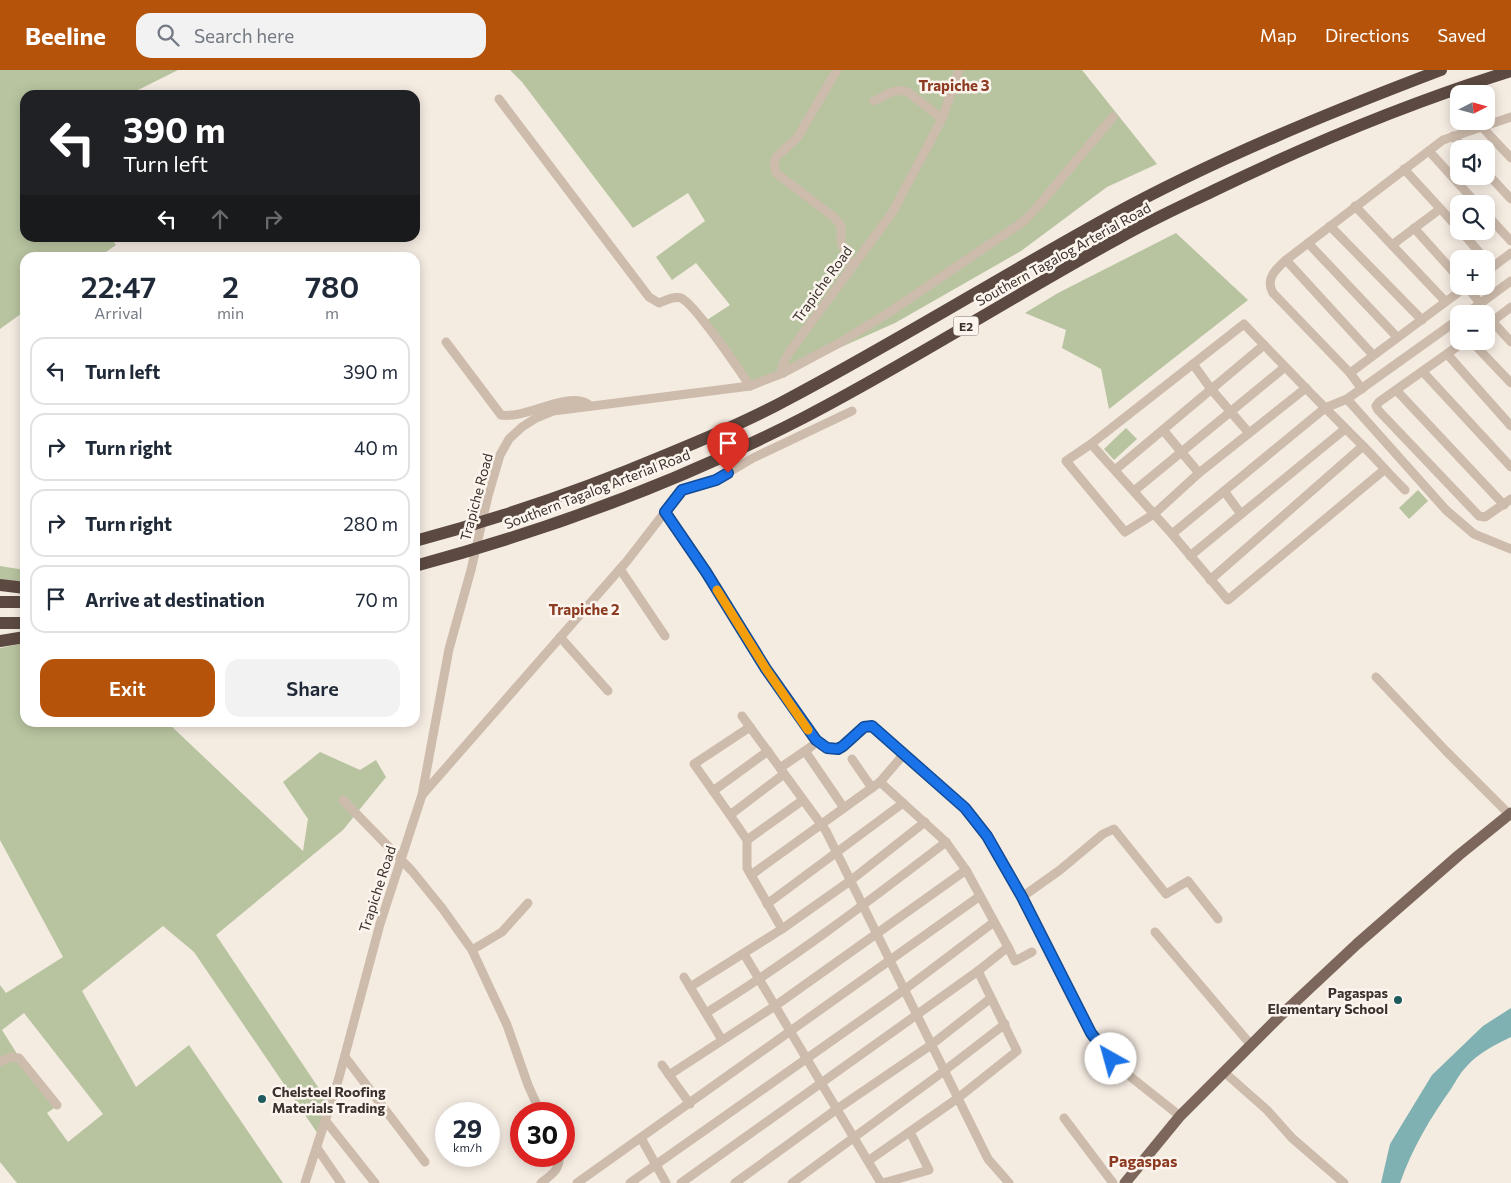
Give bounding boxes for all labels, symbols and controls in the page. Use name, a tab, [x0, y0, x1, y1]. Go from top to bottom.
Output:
search box	[136, 13, 486, 58]
text: Beeline	[25, 21, 106, 50]
icon: search	[154, 21, 182, 49]
text: Search here	[194, 24, 294, 47]
text: Map	[1260, 24, 1297, 46]
text: Directions	[1325, 24, 1409, 46]
text: Saved	[1437, 24, 1486, 46]
district label: Trapiche 3	[918, 76, 990, 94]
north arrow	[1450, 85, 1495, 130]
map controls	[1450, 85, 1495, 350]
text: 390 m	[123, 107, 225, 150]
icon: left	[40, 110, 105, 175]
button: sound	[1450, 140, 1495, 185]
text: Turn left	[123, 150, 208, 177]
button: search	[1450, 195, 1495, 240]
street label: Southern Tagalog Arterial Road	[972, 199, 1154, 309]
icon: left	[153, 205, 181, 233]
icon: ahead	[206, 205, 234, 233]
icon: right	[259, 205, 287, 233]
street label: Trapiche Road	[789, 243, 855, 325]
button: +	[1450, 250, 1495, 295]
text: 22:47	[81, 267, 156, 304]
text: 2	[222, 267, 239, 304]
text: 780	[305, 267, 359, 304]
text: Arrival	[94, 303, 143, 322]
text: min	[217, 303, 244, 322]
text: m	[325, 303, 339, 322]
button: −	[1450, 305, 1495, 350]
road number: E2	[954, 317, 978, 336]
icon: left	[42, 357, 70, 385]
text: Turn left	[85, 360, 160, 383]
text: 390 m	[343, 360, 398, 383]
pin	[707, 422, 749, 473]
icon: arrive	[714, 429, 742, 457]
icon: right	[42, 433, 70, 461]
text: Turn right	[85, 436, 172, 459]
text: 40 m	[354, 436, 398, 459]
street label: Southern Tagalog Arterial Road	[502, 446, 692, 532]
street label: Trapiche Road	[456, 451, 496, 543]
icon: right	[42, 509, 70, 537]
text: Turn right	[85, 512, 172, 535]
text: 280 m	[343, 512, 398, 535]
icon: arrive	[42, 585, 70, 613]
text: Arrive at destination	[85, 588, 265, 611]
text: 70 m	[355, 588, 398, 611]
district label: Trapiche 2	[549, 600, 619, 618]
button: Exit	[40, 659, 215, 717]
button: Share	[225, 659, 400, 717]
street label: Trapiche Road	[355, 843, 399, 935]
place label: Pagaspas Elementary School	[1268, 984, 1388, 1017]
marker: Pagaspas Elementary School	[1392, 994, 1404, 1006]
position arrow	[1084, 1032, 1136, 1084]
place label: Chelsteel Roofing Materials Trading	[272, 1083, 386, 1116]
marker: Chelsteel Roofing Materials Trading	[256, 1093, 268, 1105]
speed limit sign: 30	[510, 1102, 575, 1167]
text: 29	[453, 1113, 482, 1143]
text: km/h	[453, 1140, 482, 1154]
district label: Pagaspas	[1109, 1151, 1177, 1170]

